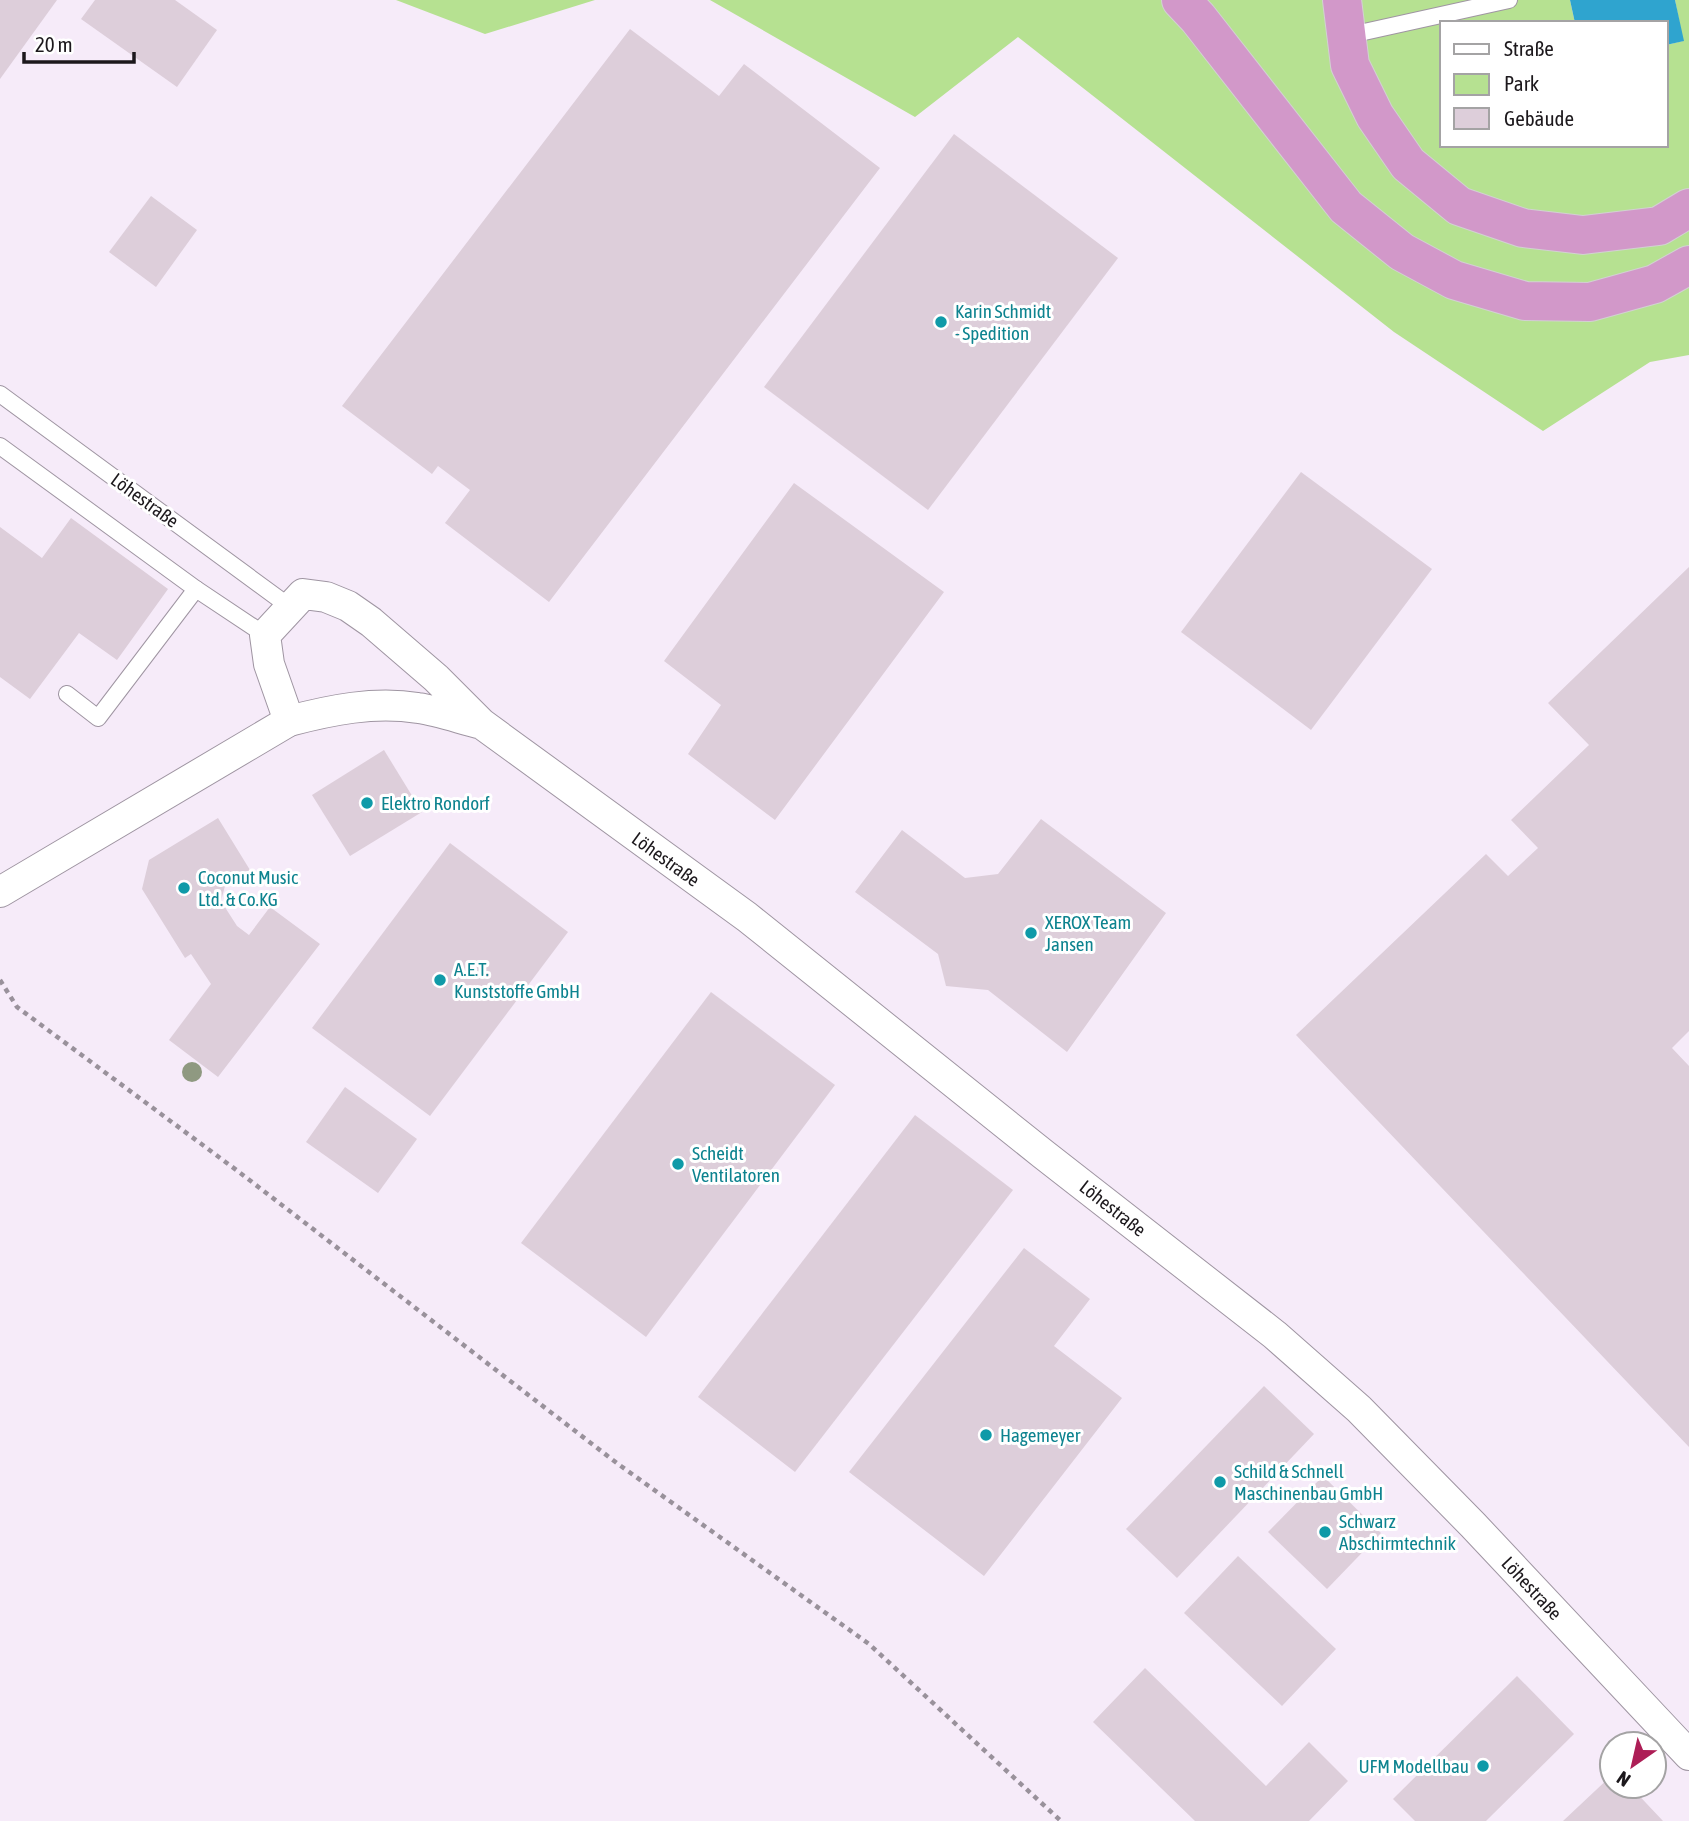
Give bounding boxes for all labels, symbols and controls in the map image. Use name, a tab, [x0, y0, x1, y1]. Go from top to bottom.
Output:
scale bar	[24, 21, 135, 65]
legend	[1440, 21, 1668, 147]
text: 20 m	[35, 32, 73, 56]
text: Straße	[1504, 36, 1554, 60]
text: Park	[1504, 71, 1539, 95]
text: Gebäude	[1504, 106, 1574, 130]
place label: Karin Schmidt - Spedition	[955, 300, 1051, 344]
marker: Karin Schmidt - Spedition	[933, 314, 949, 330]
street label: Löhestraße	[107, 468, 183, 532]
place label: Elektro Rondorf	[381, 792, 490, 814]
marker: Elektro Rondorf	[359, 795, 375, 811]
street label: Löhestraße	[628, 827, 704, 891]
place label: Coconut Music Ltd. & Co.KG	[198, 866, 299, 910]
marker: Coconut Music Ltd. & Co.KG	[176, 880, 192, 896]
place label: XEROX Team Jansen	[1045, 911, 1131, 955]
marker: XEROX Team Jansen	[1023, 925, 1039, 941]
place label: A.E.T. Kunststoffe GmbH	[454, 958, 580, 1002]
marker: A.E.T. Kunststoffe GmbH	[432, 972, 448, 988]
place label: Scheidt Ventilatoren	[692, 1142, 780, 1186]
marker: Scheidt Ventilatoren	[670, 1156, 686, 1172]
street label: Löhestraße	[1076, 1175, 1150, 1241]
place label: Hagemeyer	[1000, 1424, 1081, 1446]
marker: Hagemeyer	[978, 1427, 994, 1443]
place label: Schild & Schnell Maschinenbau GmbH	[1234, 1460, 1383, 1504]
marker: Schild & Schnell Maschinenbau GmbH	[1212, 1474, 1228, 1490]
place label: Schwarz Abschirmtechnik	[1339, 1510, 1457, 1554]
marker: Schwarz Abschirmtechnik	[1317, 1524, 1333, 1540]
street label: Löhestraße	[1497, 1552, 1567, 1624]
north arrow	[1598, 1730, 1668, 1800]
place label: UFM Modellbau	[1358, 1755, 1469, 1777]
marker: UFM Modellbau	[1475, 1758, 1491, 1774]
text: N	[1613, 1767, 1634, 1791]

